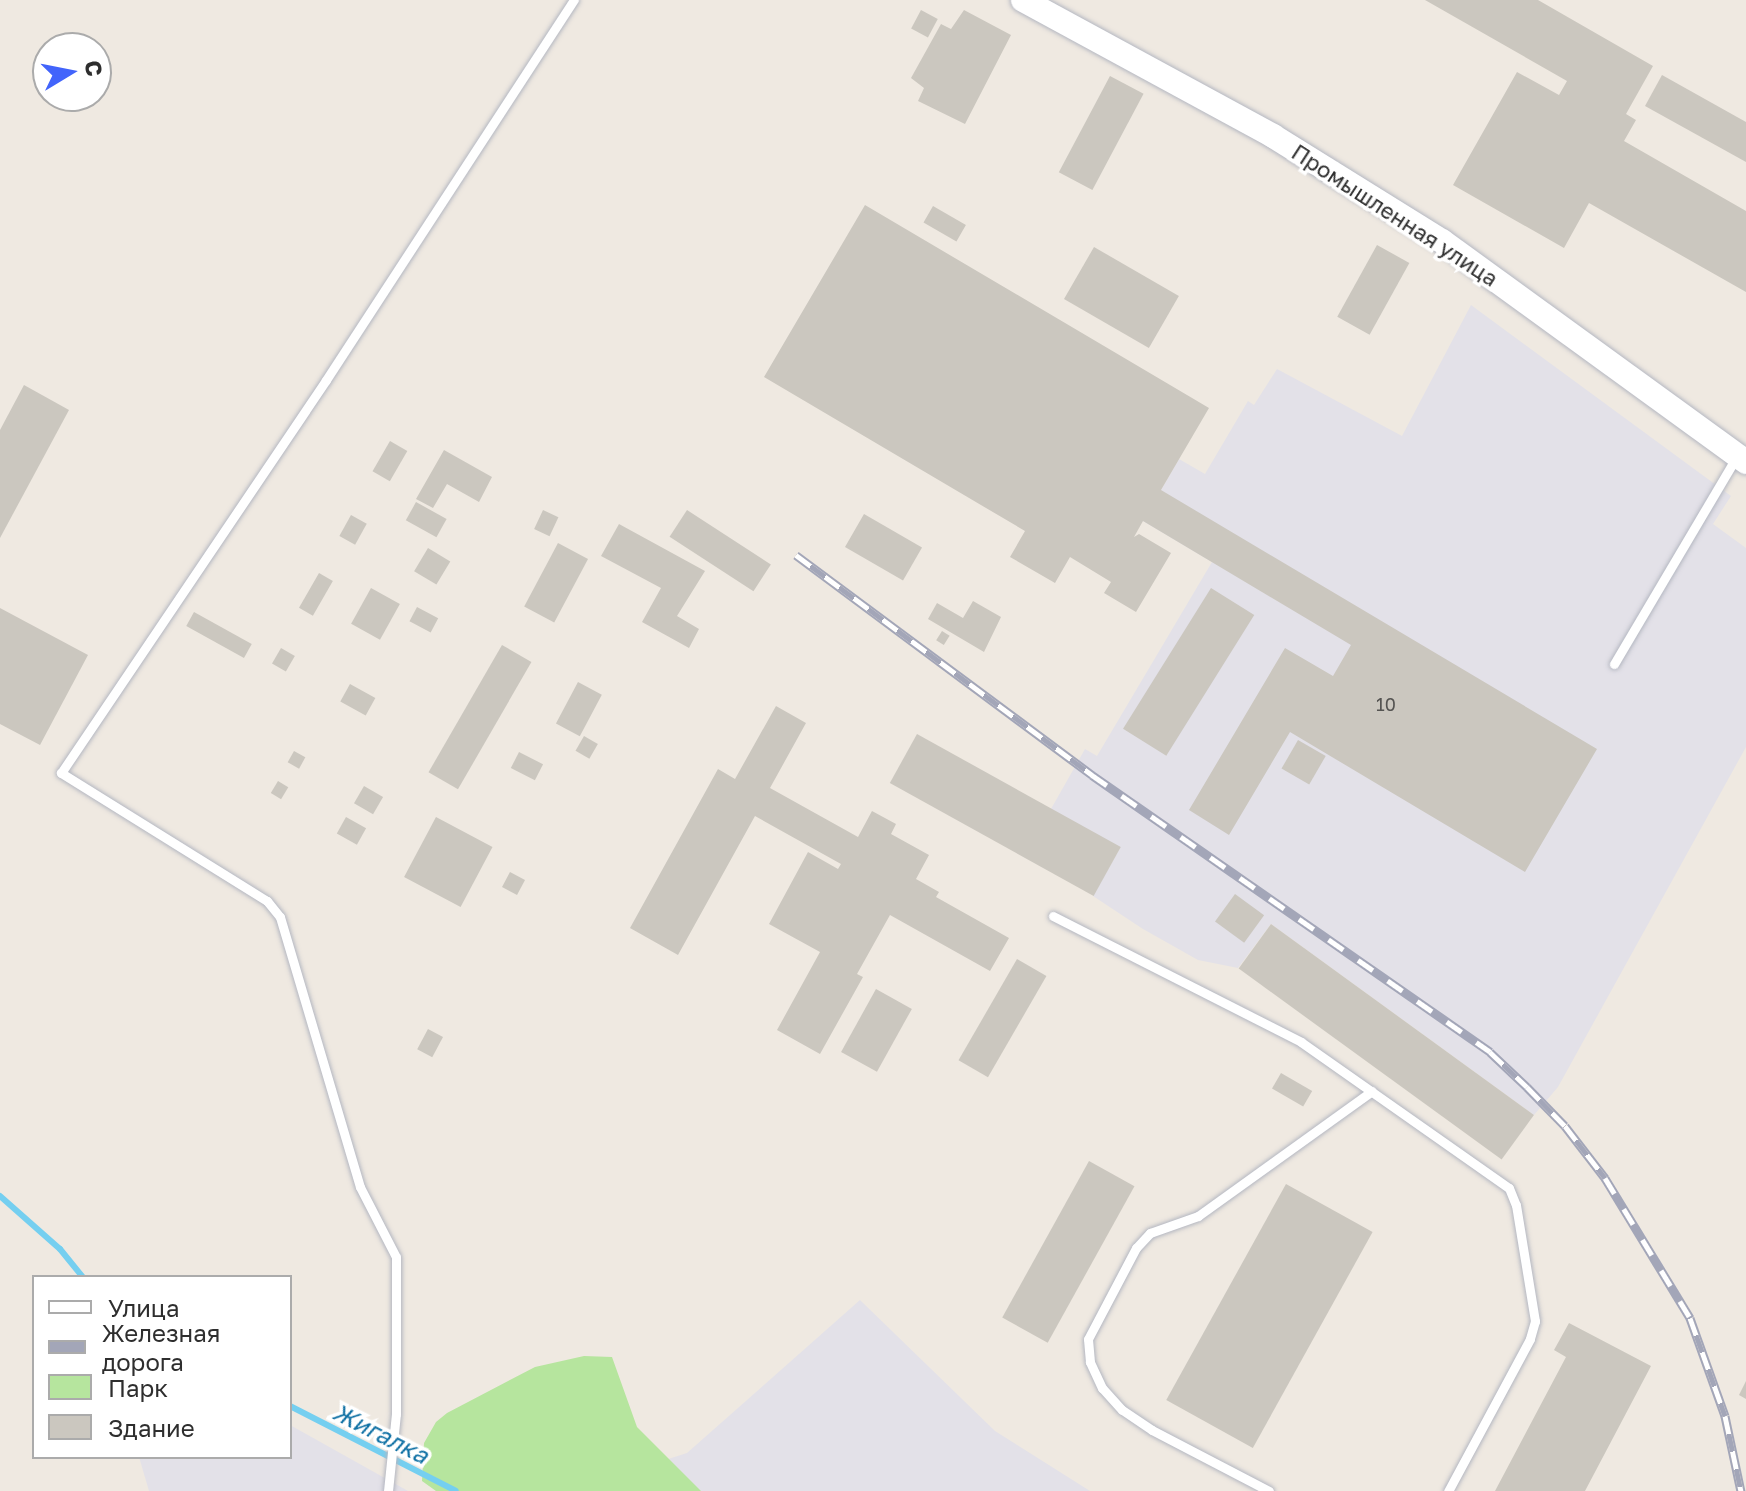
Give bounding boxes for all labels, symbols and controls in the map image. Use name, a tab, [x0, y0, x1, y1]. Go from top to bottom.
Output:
north arrow	[32, 32, 112, 112]
text: С	[80, 58, 109, 78]
street label: Промышленная улица	[1287, 138, 1503, 292]
house number: 10	[1376, 693, 1396, 715]
legend	[32, 1275, 292, 1459]
text: Улица	[108, 1293, 180, 1322]
text: Железная дорога	[102, 1318, 220, 1376]
text: Парк	[108, 1373, 168, 1402]
water label: Жигалка	[329, 1397, 433, 1469]
text: Здание	[108, 1413, 195, 1442]

